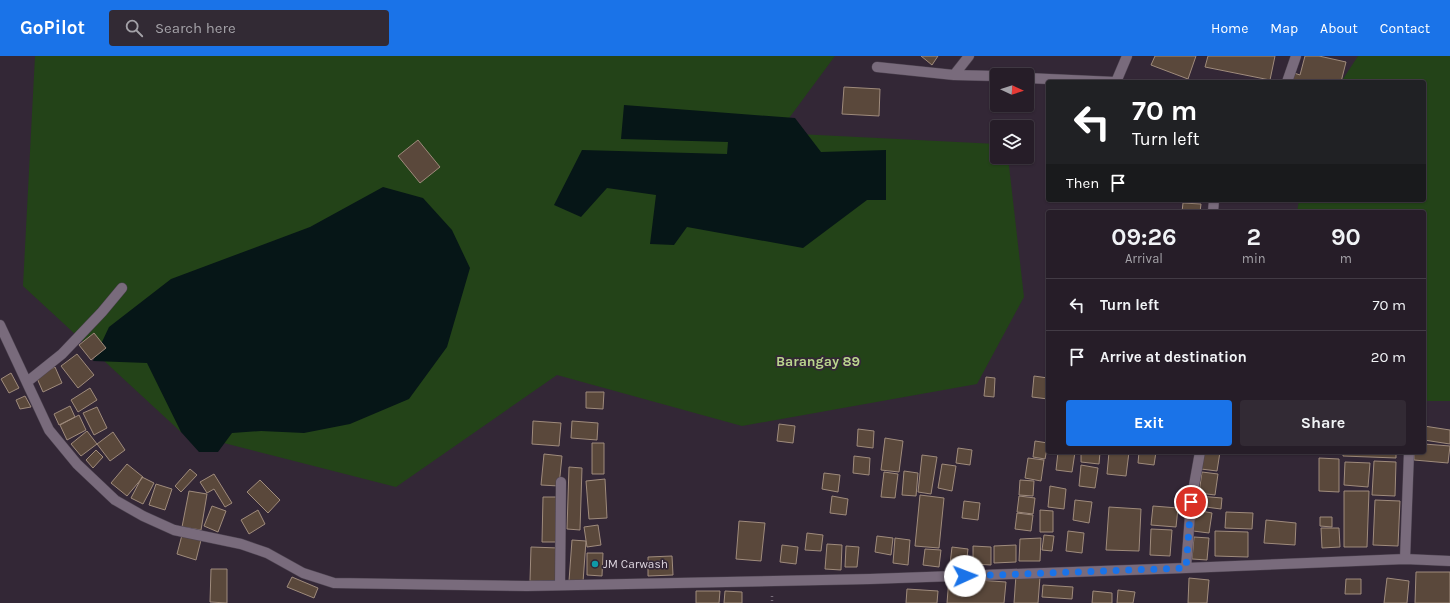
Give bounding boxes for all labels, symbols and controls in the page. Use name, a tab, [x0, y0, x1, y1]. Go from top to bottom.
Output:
search box	[109, 10, 389, 46]
text: GoPilot	[20, 17, 85, 39]
icon: search	[123, 17, 145, 39]
text: Search here	[155, 19, 236, 37]
text: Home	[1211, 20, 1248, 37]
text: Map	[1270, 20, 1298, 37]
text: About	[1320, 20, 1358, 37]
text: Contact	[1380, 20, 1430, 37]
north arrow	[990, 68, 1034, 112]
map controls	[990, 68, 1034, 164]
text: 70 m	[1132, 94, 1197, 127]
icon: left	[1066, 96, 1118, 148]
button: layers	[990, 120, 1034, 164]
text: Turn left	[1132, 128, 1200, 150]
icon: arrive	[1107, 172, 1129, 194]
text: Then	[1066, 174, 1099, 192]
text: 09:26	[1111, 223, 1177, 251]
text: 2	[1247, 223, 1261, 251]
text: 90	[1331, 223, 1361, 251]
text: Arrival	[1125, 251, 1163, 266]
text: min	[1242, 251, 1266, 266]
text: m	[1340, 251, 1352, 266]
icon: left	[1066, 294, 1088, 316]
text: Turn left	[1100, 296, 1159, 314]
text: 70 m	[1372, 296, 1406, 314]
icon: arrive	[1066, 346, 1088, 368]
text: Arrive at destination	[1100, 348, 1247, 366]
text: 20 m	[1371, 348, 1406, 366]
district label: Barangay 89	[776, 353, 860, 370]
button: Exit	[1066, 400, 1232, 446]
button: Share	[1240, 400, 1406, 446]
pin	[1174, 485, 1208, 519]
icon: arrive	[1180, 491, 1202, 513]
position arrow	[944, 555, 986, 597]
place label: JM Carwash	[603, 557, 668, 571]
marker: JM Carwash	[590, 559, 600, 569]

